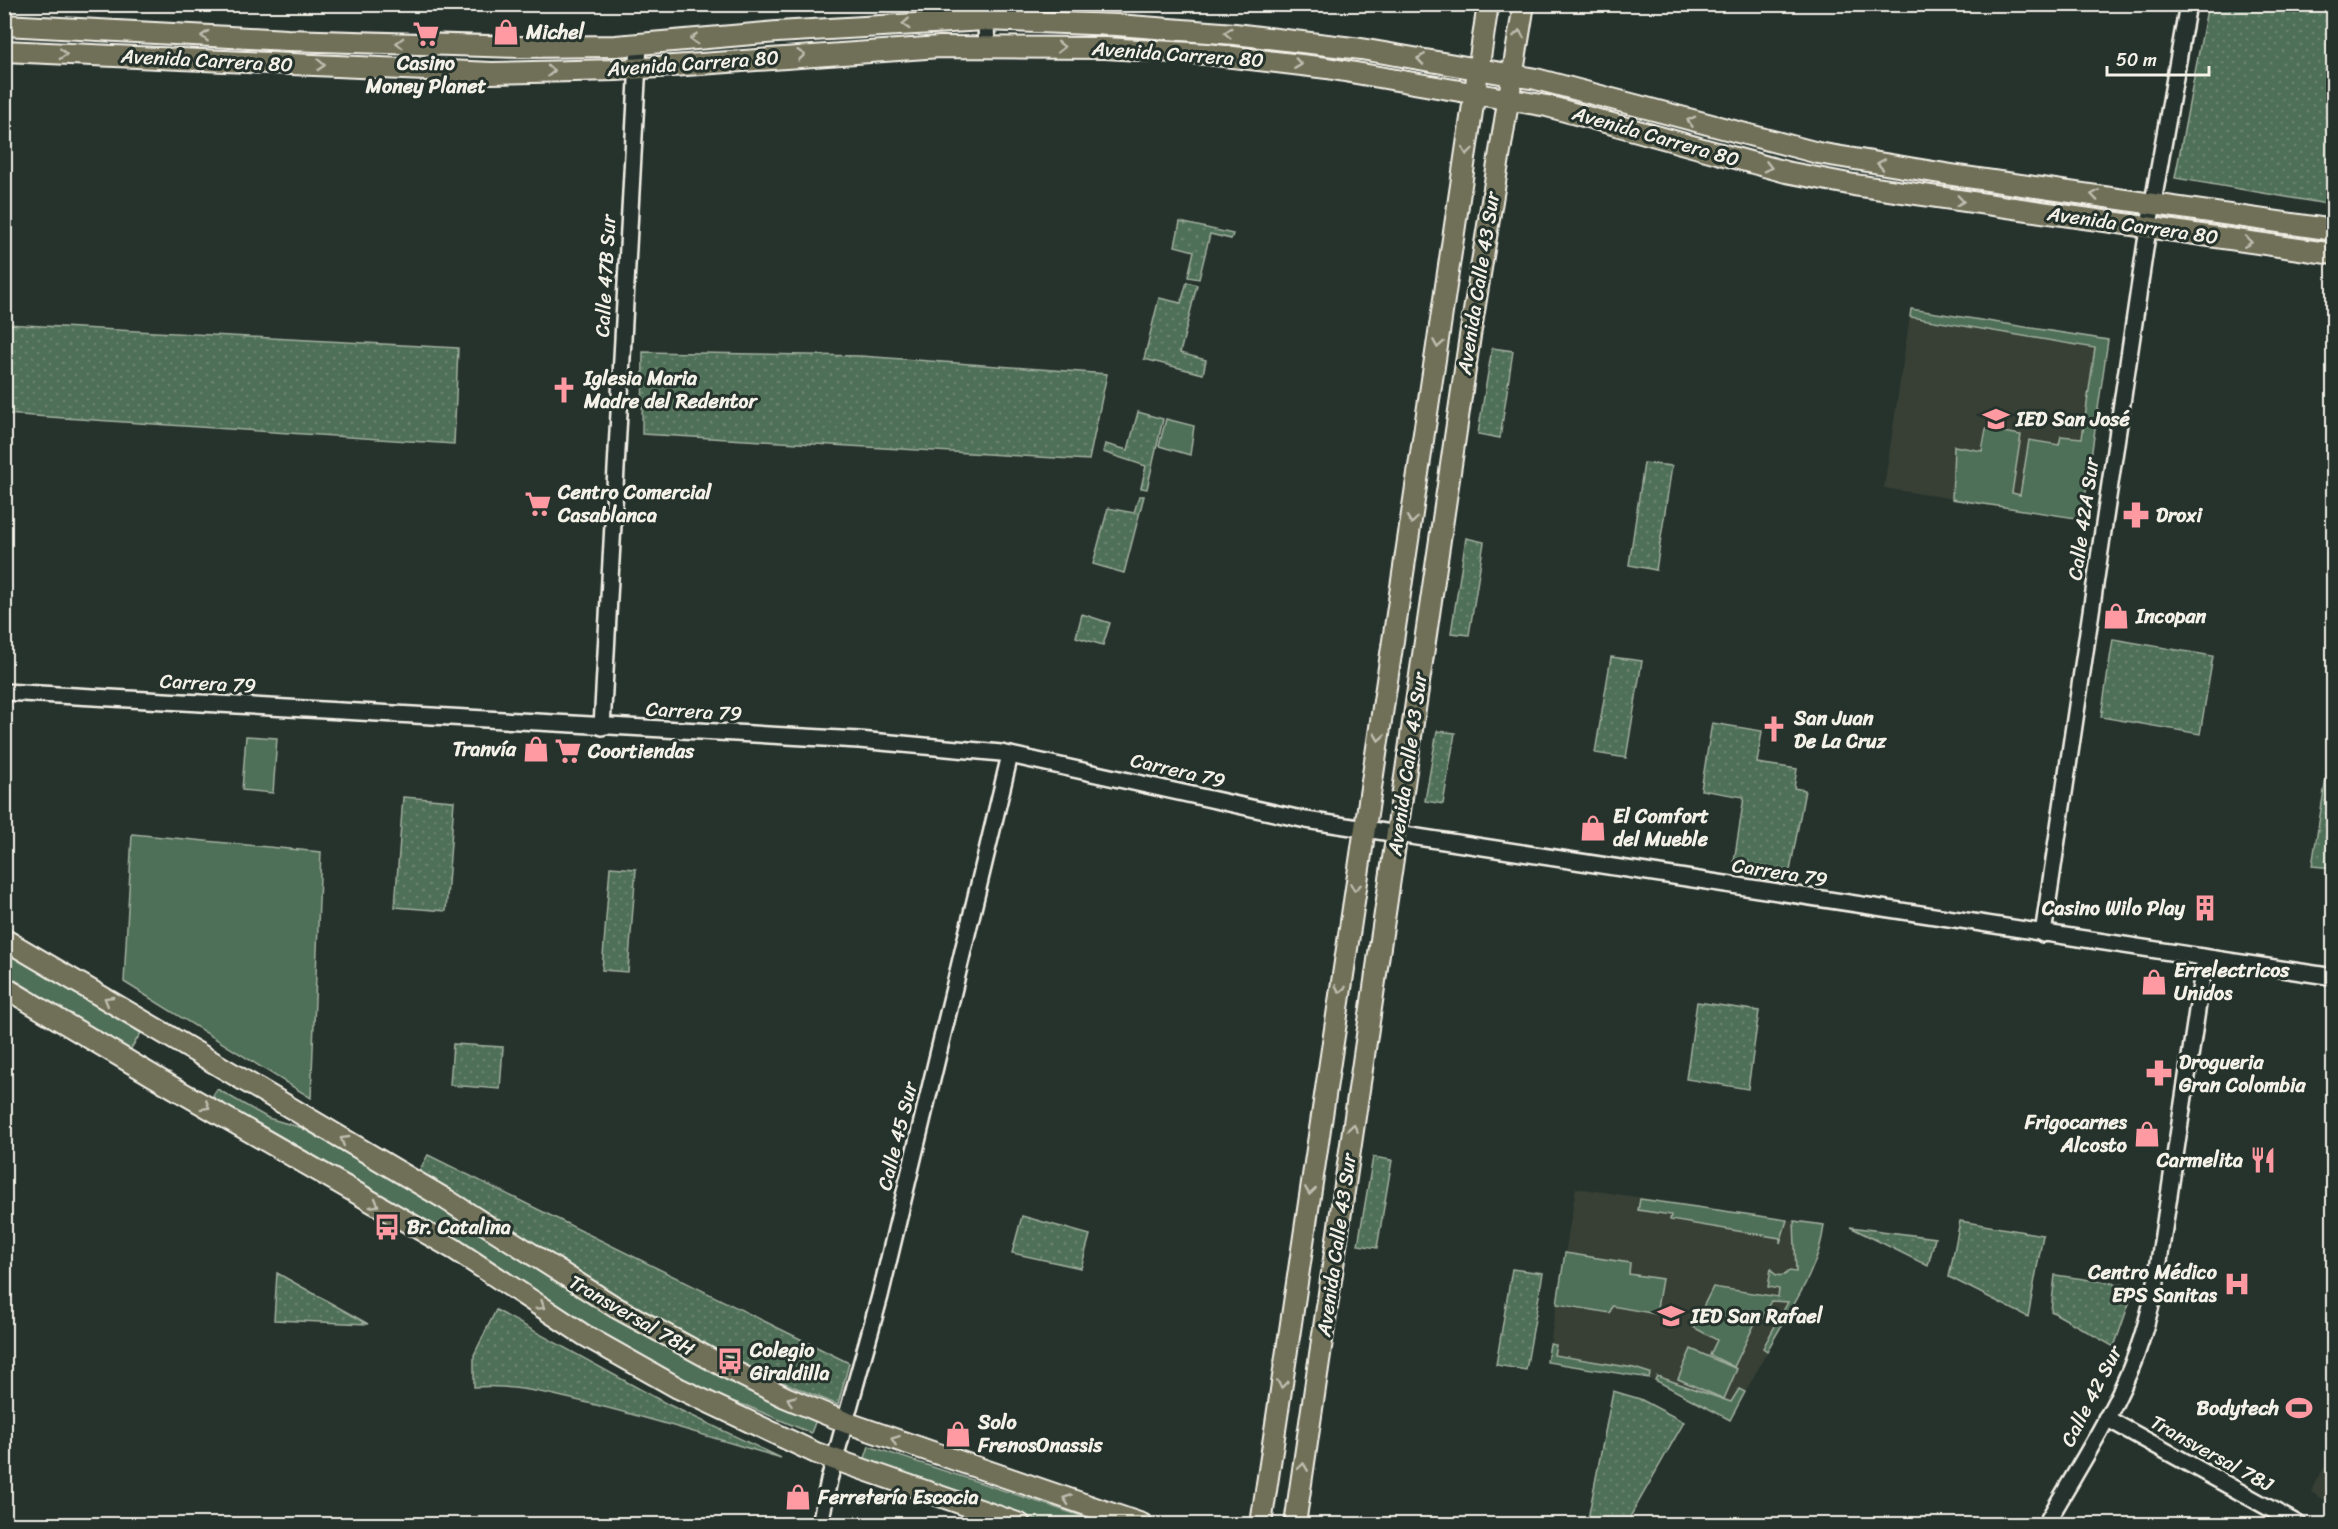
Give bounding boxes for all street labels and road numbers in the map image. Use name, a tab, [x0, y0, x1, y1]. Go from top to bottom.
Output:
street label: Avenida Carrera 80	[1090, 31, 1265, 78]
street label: Avenida Carrera 80	[119, 38, 294, 82]
street label: Avenida Carrera 80	[605, 40, 780, 87]
street label: Avenida Carrera 80	[1567, 96, 1743, 177]
street label: Avenida Calle 43 Sur	[1447, 188, 1510, 378]
street label: Avenida Carrera 80	[2044, 196, 2221, 255]
street label: Calle 47B Sur	[585, 212, 626, 338]
street label: Calle 42A Sur	[2058, 454, 2110, 583]
street label: Carrera 79	[159, 664, 257, 703]
street label: Avenida Calle 43 Sur	[1377, 669, 1438, 859]
street label: Carrera 79	[645, 692, 743, 731]
street label: Carrera 79	[1127, 743, 1229, 798]
street label: Carrera 79	[1730, 848, 1830, 897]
street label: Calle 45 Sur	[867, 1076, 928, 1194]
street label: Avenida Calle 43 Sur	[1306, 1150, 1367, 1340]
street label: Transversal 78H	[562, 1265, 702, 1366]
street label: Calle 42 Sur	[2051, 1338, 2133, 1453]
street label: Transversal 78J	[2144, 1405, 2280, 1502]

